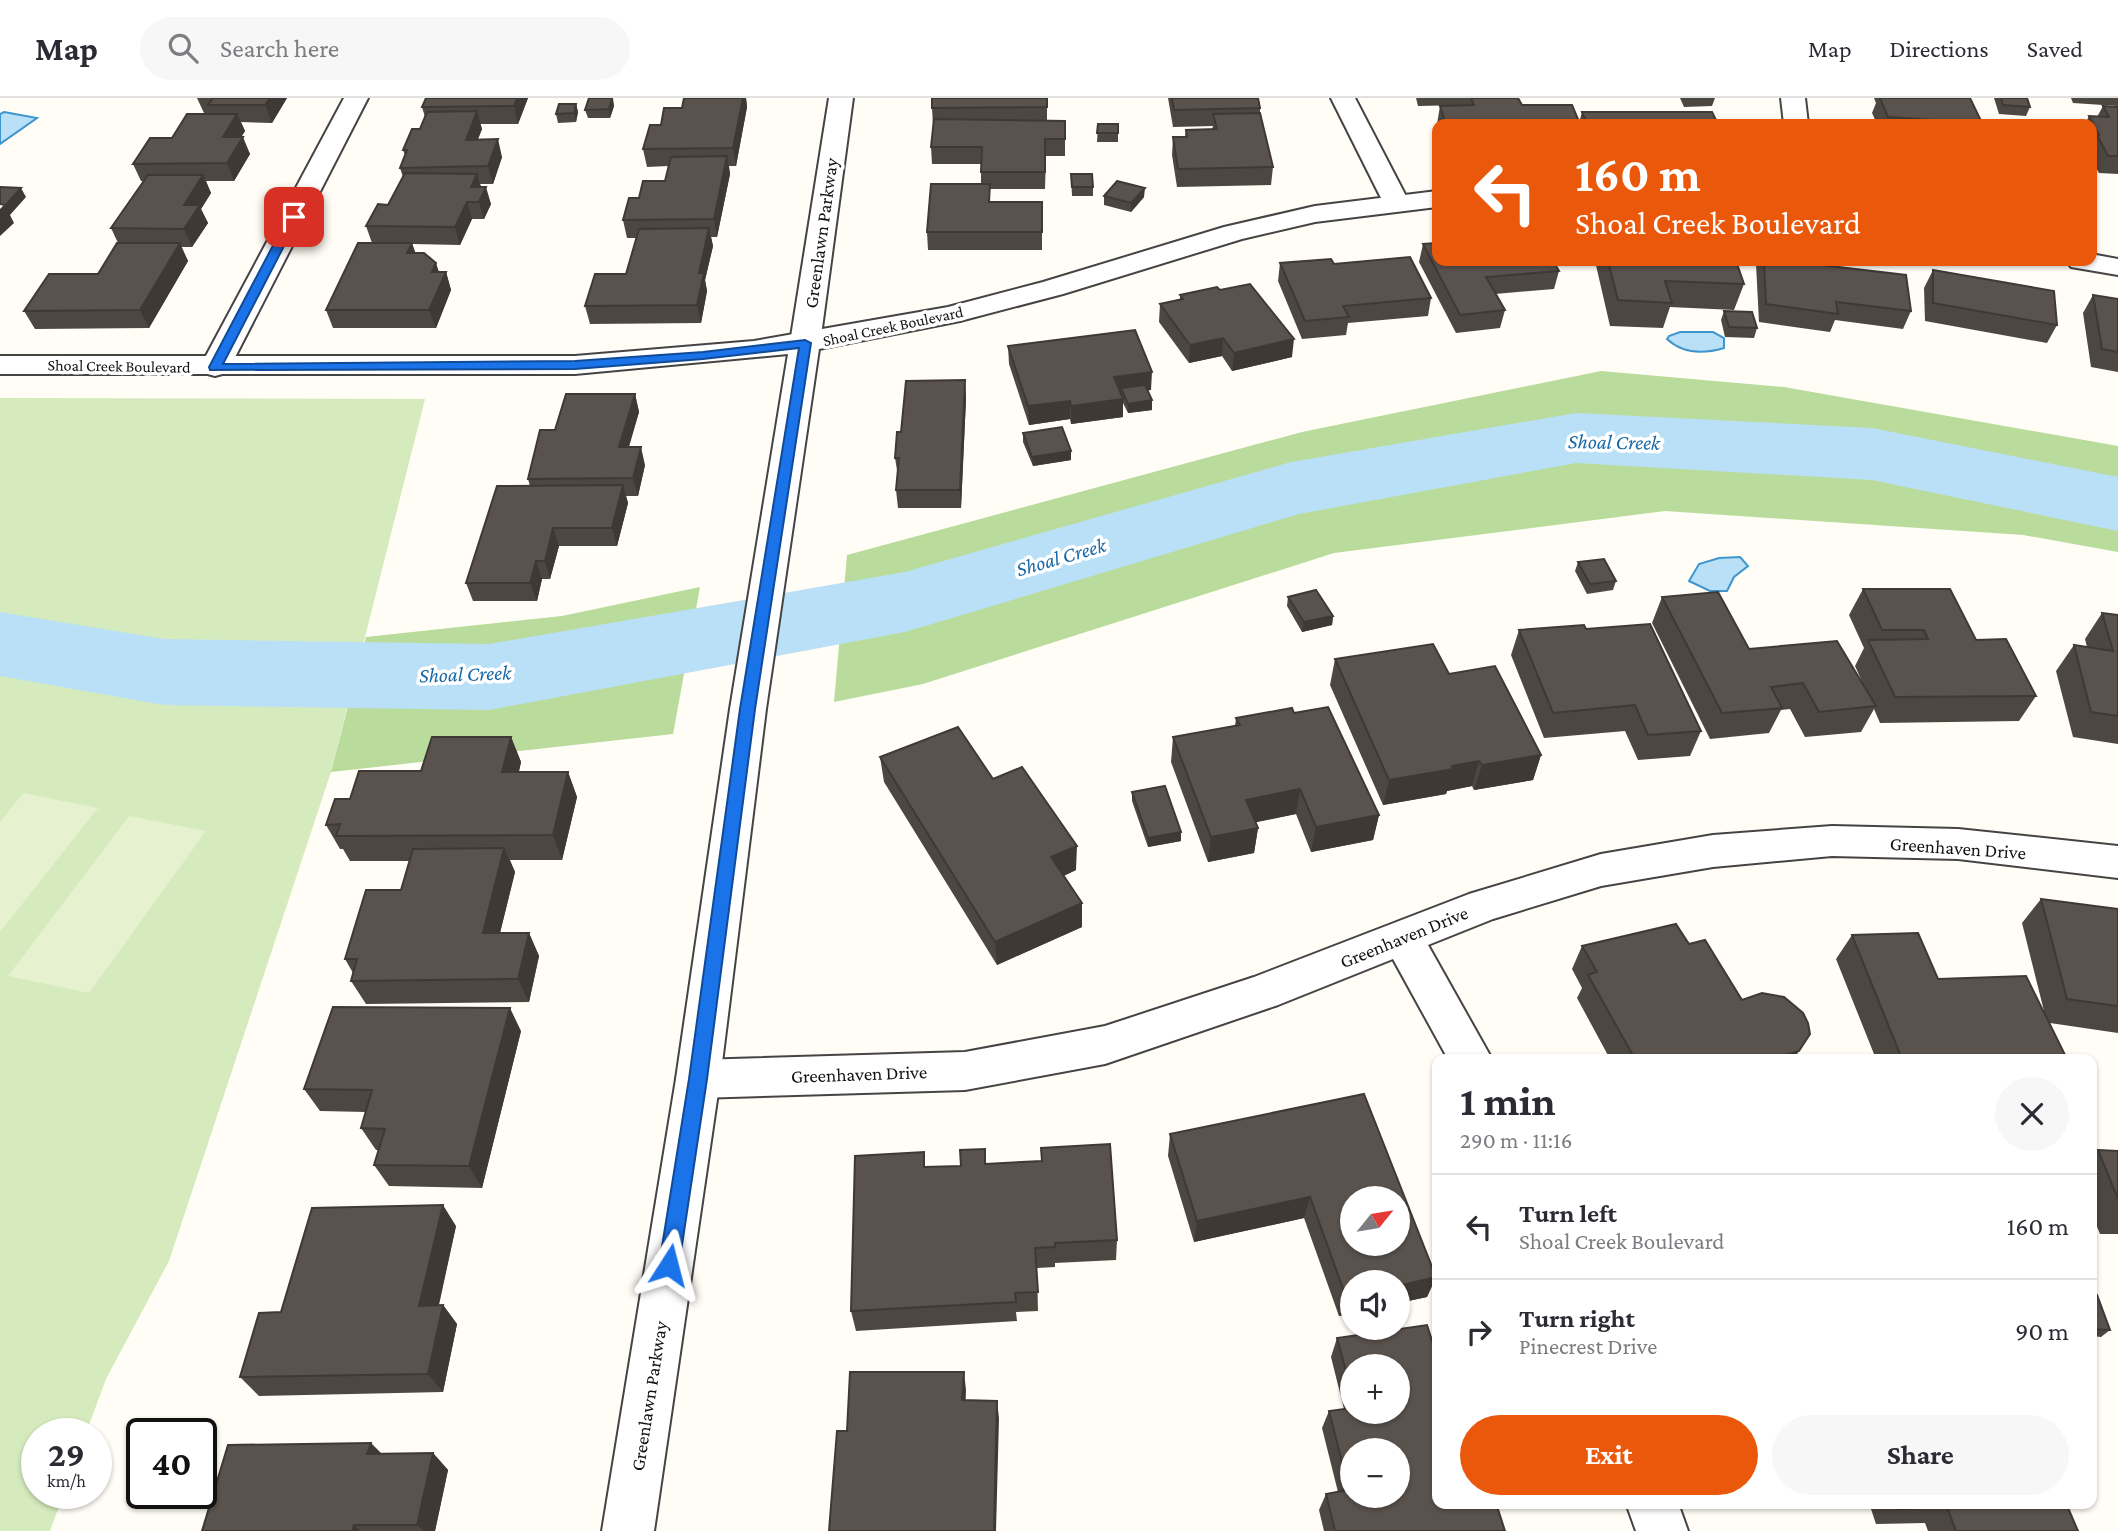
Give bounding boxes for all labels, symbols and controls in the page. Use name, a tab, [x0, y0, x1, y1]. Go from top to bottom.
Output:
search box	[140, 17, 630, 80]
icon: search	[164, 29, 202, 67]
text: Map	[35, 30, 98, 67]
text: Search here	[220, 34, 339, 63]
text: Map	[1808, 35, 1852, 62]
text: Directions	[1890, 35, 1989, 62]
text: Saved	[2027, 35, 2083, 62]
icon: left	[1460, 147, 1551, 238]
text: 160 m	[1575, 147, 1701, 202]
street label: Greenlawn Parkway	[800, 156, 842, 309]
pin	[264, 187, 324, 247]
icon: arrive	[275, 198, 313, 236]
text: Shoal Creek Boulevard	[1575, 205, 1861, 241]
street label: Shoal Creek Boulevard	[821, 303, 965, 349]
street label: Shoal Creek Boulevard	[47, 356, 191, 376]
water label: Shoal Creek	[1568, 429, 1661, 455]
water label: Shoal Creek	[1013, 533, 1109, 581]
water label: Shoal Creek	[418, 660, 512, 688]
street label: Greenhaven Drive	[1889, 833, 2027, 863]
street label: Greenhaven Drive	[1337, 902, 1471, 972]
street label: Greenhaven Drive	[791, 1061, 927, 1087]
text: 1 min	[1460, 1077, 1556, 1124]
button: close	[1995, 1077, 2069, 1151]
text: 290 m · 11:16	[1460, 1127, 1572, 1153]
north arrow	[1340, 1186, 1410, 1256]
map controls	[1340, 1186, 1410, 1508]
text: Turn left	[1519, 1199, 1617, 1228]
icon: left	[1460, 1208, 1498, 1246]
text: 160 m	[2007, 1212, 2069, 1241]
position arrow	[632, 1228, 706, 1302]
text: Shoal Creek Boulevard	[1519, 1228, 1724, 1254]
button: sound	[1340, 1270, 1410, 1340]
text: Turn right	[1519, 1304, 1635, 1333]
icon: right	[1460, 1313, 1498, 1351]
text: 90 m	[2015, 1317, 2069, 1346]
street label: Greenlawn Parkway	[627, 1319, 671, 1472]
text: Pinecrest Drive	[1519, 1333, 1657, 1359]
button: +	[1340, 1354, 1410, 1424]
button: Exit	[1460, 1415, 1758, 1495]
button: Share	[1772, 1415, 2069, 1495]
speed limit sign: 40	[126, 1418, 217, 1509]
text: 29	[48, 1435, 85, 1474]
button: −	[1340, 1438, 1410, 1508]
text: km/h	[47, 1471, 86, 1491]

